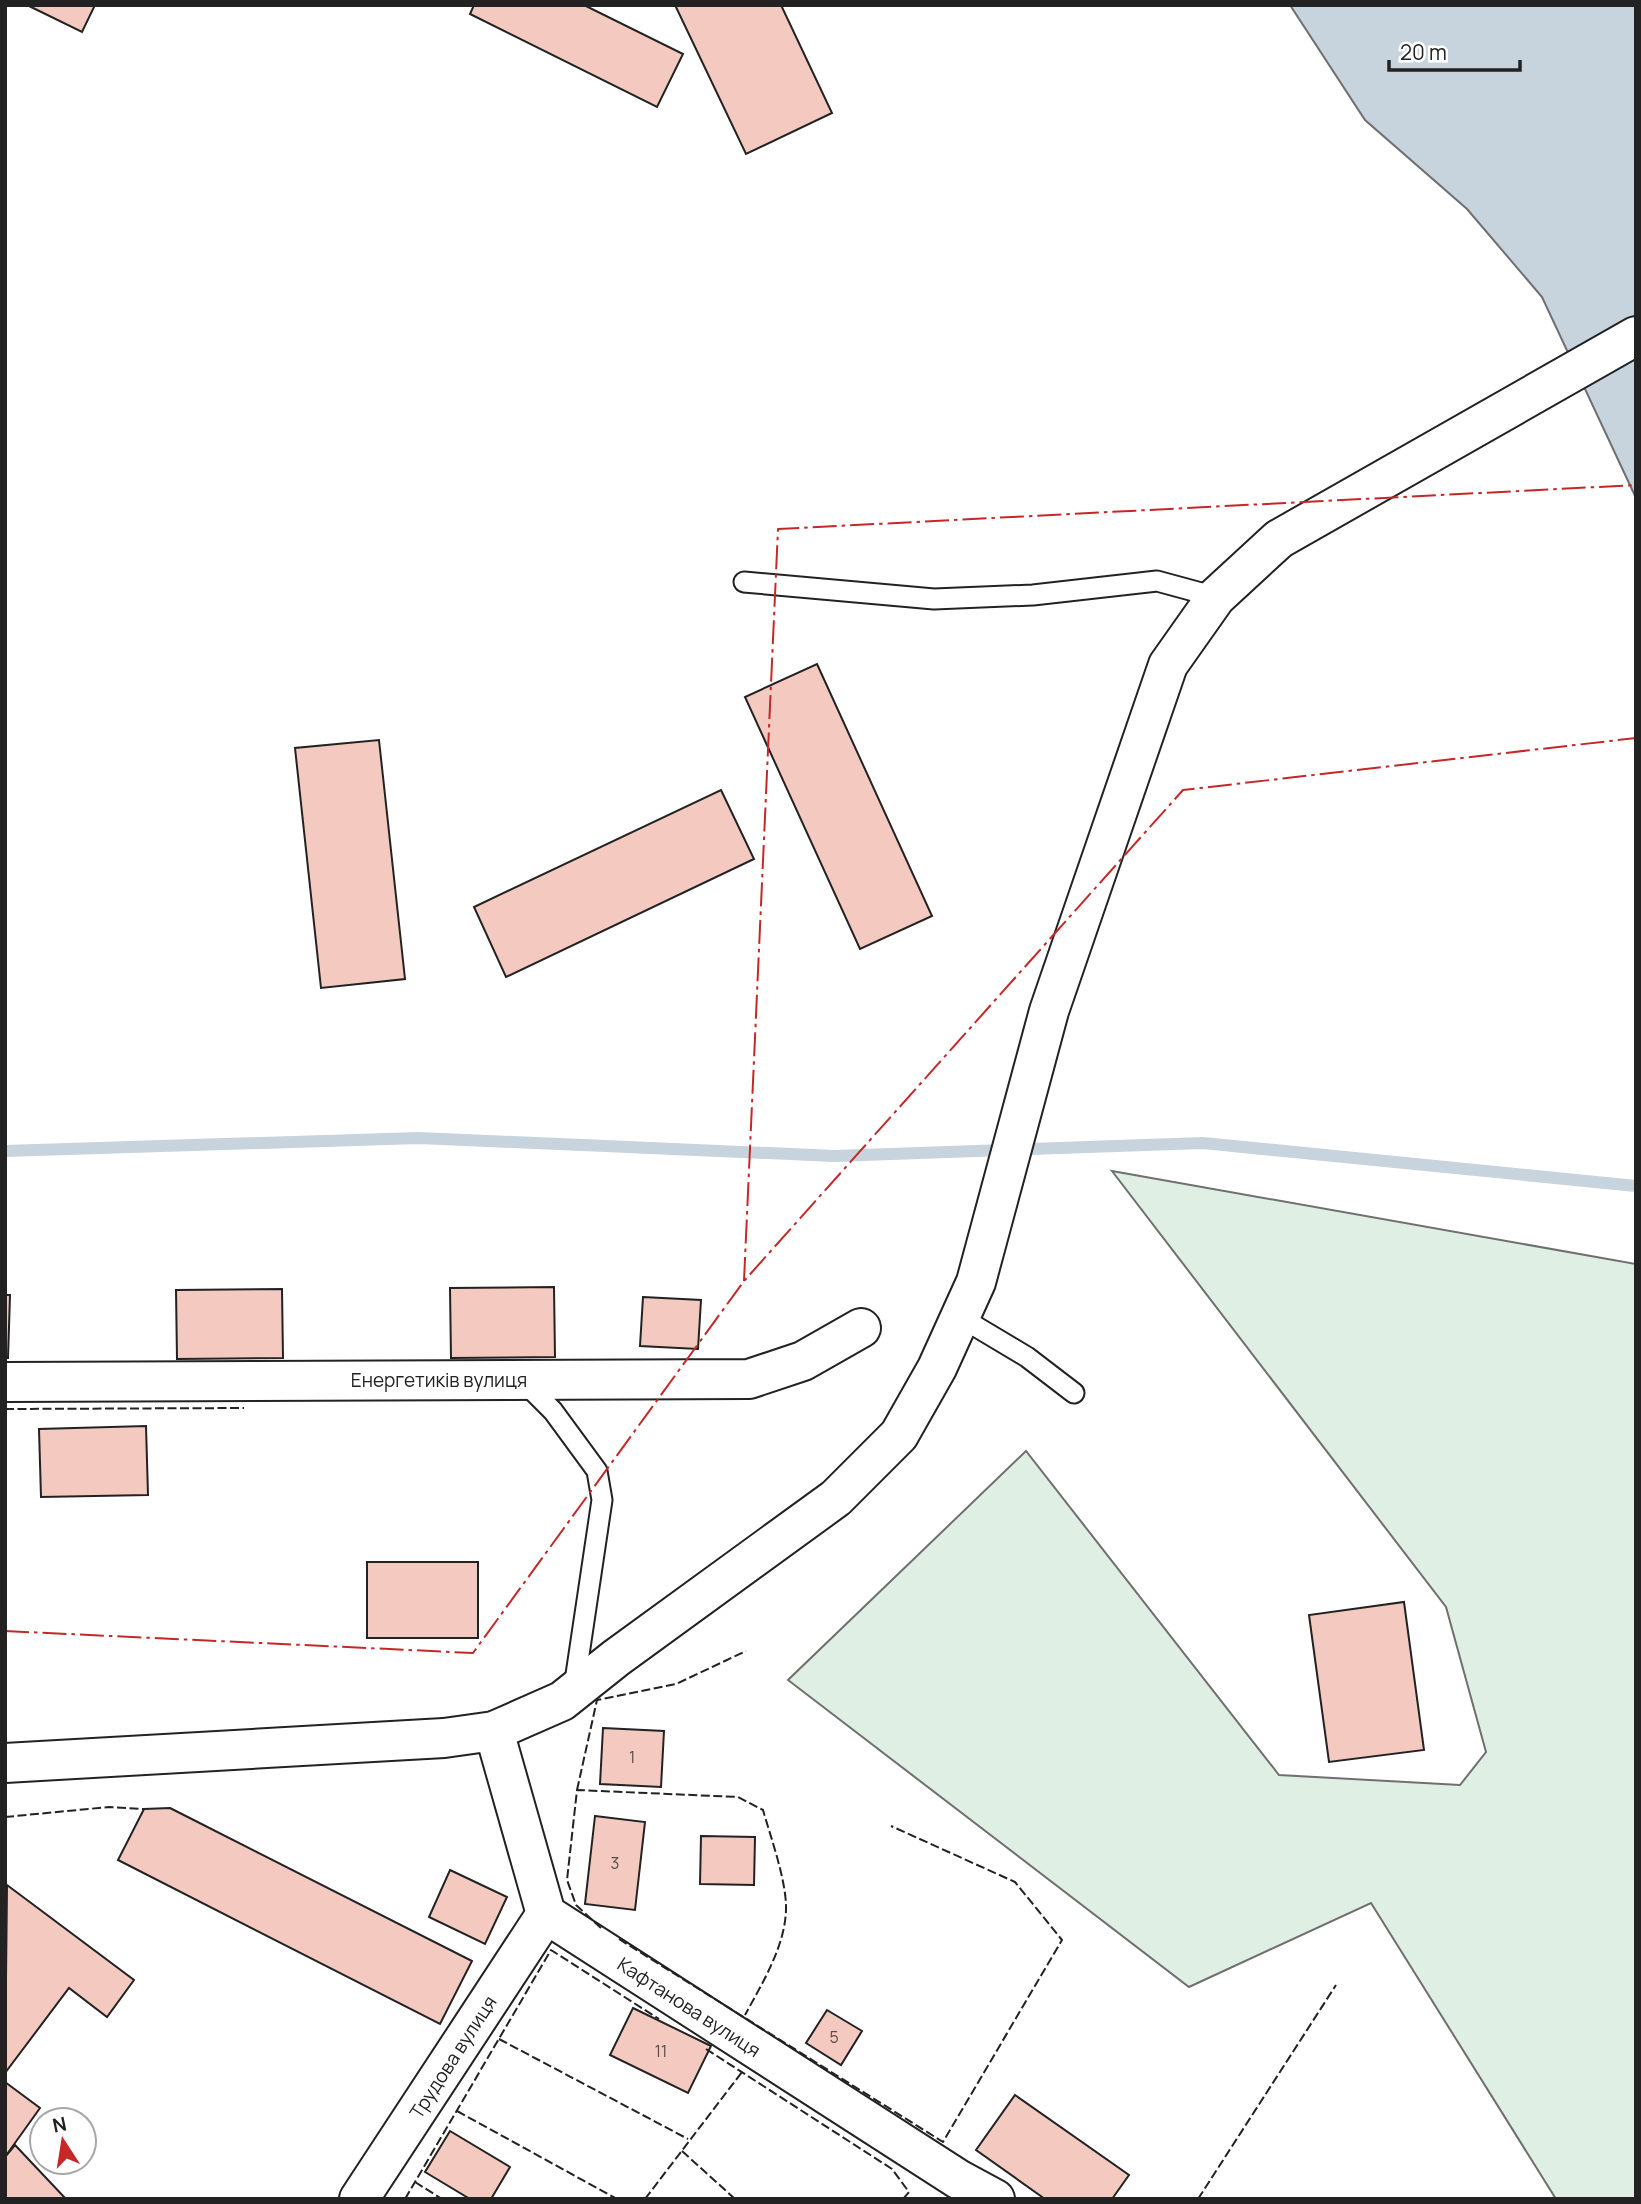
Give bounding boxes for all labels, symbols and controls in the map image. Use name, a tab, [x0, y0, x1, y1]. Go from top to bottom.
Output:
scale bar	[1389, 28, 1520, 72]
text: 20 m	[1400, 38, 1447, 66]
street label: Енергетиків вулиця	[351, 1367, 527, 1393]
house number: 1	[629, 1746, 635, 1768]
house number: 3	[611, 1852, 619, 1874]
street label: Кафтанова вулиця	[612, 1951, 766, 2063]
street label: Трудова вулиця	[403, 1990, 503, 2124]
house number: 5	[829, 2026, 839, 2048]
house number: 11	[655, 2040, 667, 2062]
north arrow	[28, 2106, 98, 2176]
text: N	[50, 2110, 69, 2139]

